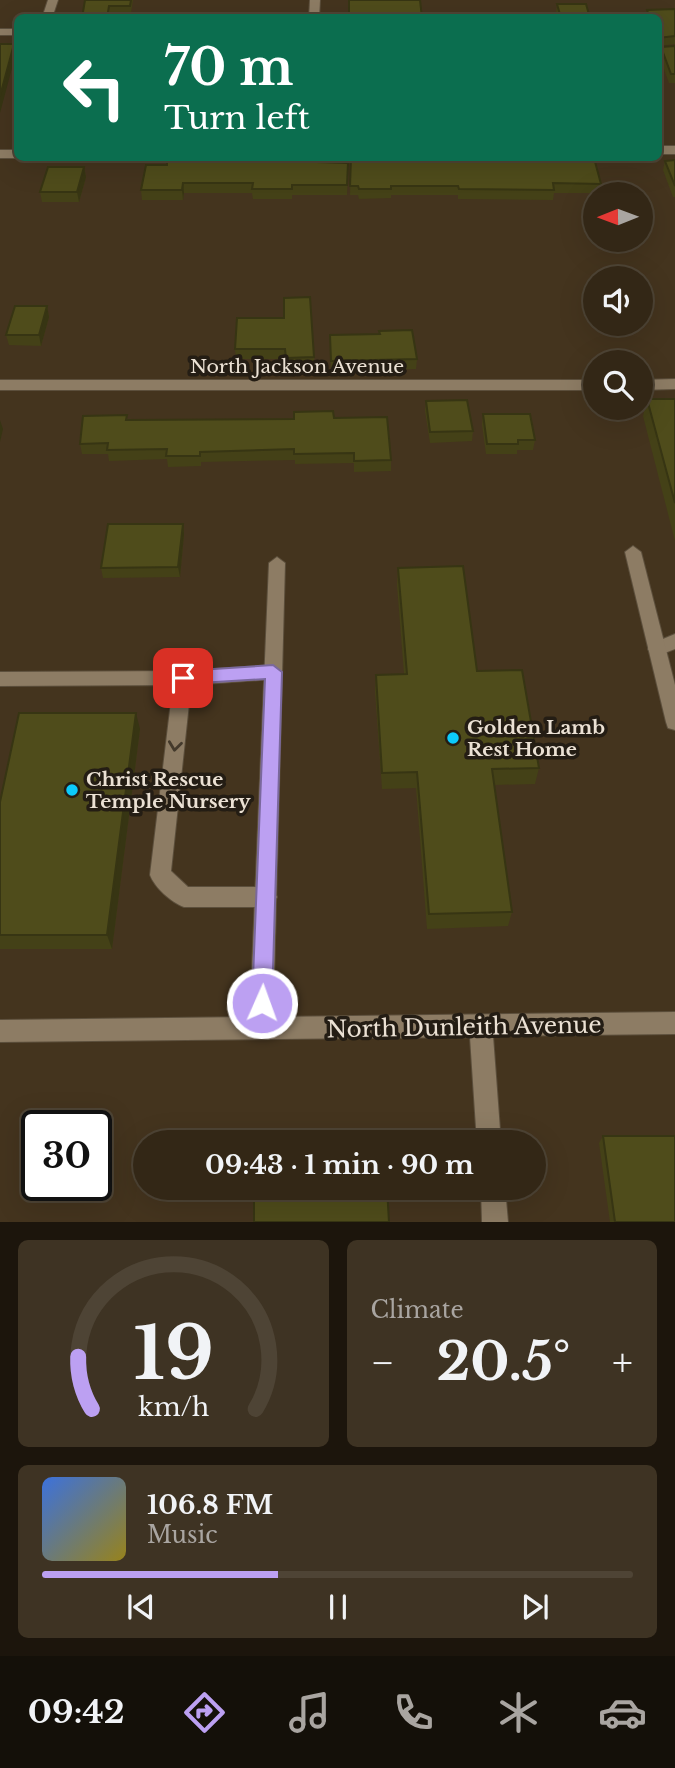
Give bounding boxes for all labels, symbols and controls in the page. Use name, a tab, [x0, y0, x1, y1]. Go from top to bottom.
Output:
text: 70 m	[164, 37, 294, 98]
icon: left	[49, 42, 140, 133]
text: Turn left	[164, 98, 310, 138]
north arrow	[583, 182, 653, 252]
map controls	[583, 182, 653, 420]
button: sound	[583, 266, 653, 336]
button: search	[583, 350, 653, 420]
street label: North Jackson Avenue	[190, 355, 404, 378]
pin	[153, 648, 213, 708]
icon: arrive	[164, 659, 202, 697]
place label: Golden Lamb Rest Home	[467, 716, 605, 761]
marker: Golden Lamb Rest Home	[445, 730, 461, 746]
one-way arrow	[168, 740, 183, 751]
place label: Christ Rescue Temple Nursery	[86, 768, 251, 813]
marker: Christ Rescue Temple Nursery	[64, 782, 80, 798]
position arrow	[225, 966, 299, 1040]
street label: North Dunleith Avenue	[326, 1011, 602, 1043]
speed limit sign: 30	[21, 1110, 112, 1201]
text: 09:43 · 1 min · 90 m	[205, 1149, 474, 1181]
text: Climate	[371, 1296, 464, 1324]
text: 19	[133, 1309, 214, 1400]
text: 20.5°	[436, 1330, 570, 1394]
text: −	[371, 1339, 395, 1386]
text: +	[612, 1339, 633, 1386]
text: km/h	[138, 1392, 209, 1423]
text: 106.8 FM	[147, 1489, 273, 1521]
text: Music	[147, 1521, 218, 1549]
icon: previous	[122, 1588, 160, 1626]
icon: pause	[319, 1588, 357, 1626]
icon: next	[516, 1588, 554, 1626]
icon: directions	[180, 1688, 229, 1737]
icon: music	[285, 1688, 334, 1737]
icon: phone	[389, 1688, 438, 1737]
icon: climate	[494, 1688, 543, 1737]
icon: car	[598, 1688, 647, 1737]
text: 09:42	[28, 1692, 125, 1732]

